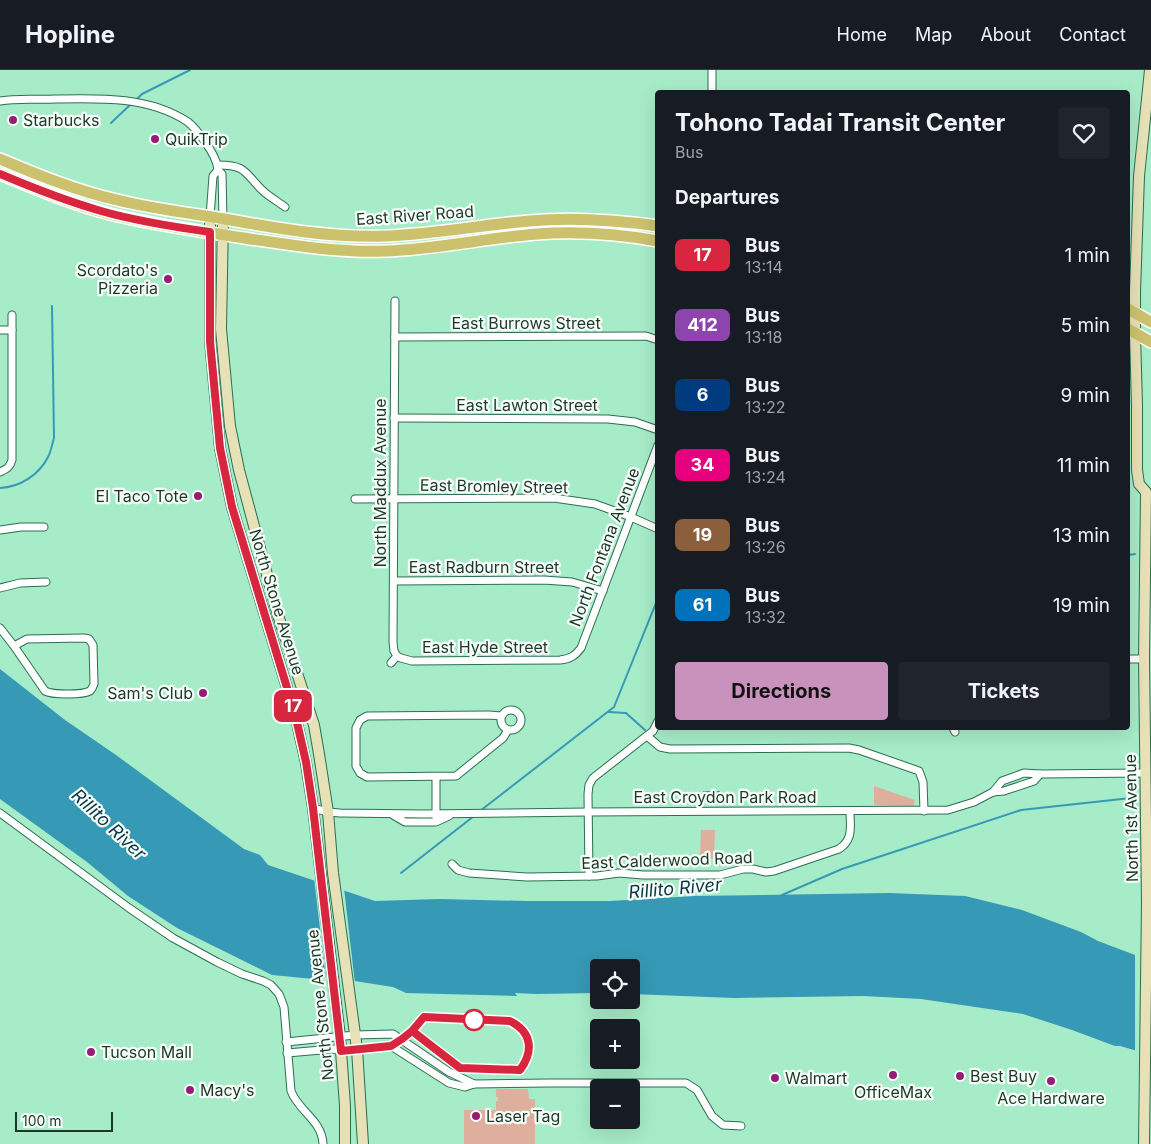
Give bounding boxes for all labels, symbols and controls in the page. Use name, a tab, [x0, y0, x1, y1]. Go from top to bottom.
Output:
text: Hopline	[25, 20, 115, 49]
text: Home	[837, 24, 887, 45]
text: Map	[915, 24, 952, 45]
text: About	[980, 24, 1031, 45]
text: Contact	[1059, 24, 1126, 45]
button: heart	[1058, 107, 1110, 159]
text: Tohono Tadai Transit Center	[675, 108, 1005, 137]
place label: Starbucks	[23, 110, 99, 130]
marker: Starbucks	[7, 114, 19, 126]
place label: QuikTrip	[165, 129, 228, 149]
marker: QuikTrip	[149, 133, 161, 145]
text: Bus	[675, 142, 703, 162]
text: Departures	[675, 186, 779, 209]
street label: East River Road	[355, 201, 475, 229]
text: Bus	[745, 234, 780, 257]
text: 17	[693, 244, 712, 265]
text: 1 min	[1064, 244, 1110, 267]
text: 13:14	[745, 257, 783, 277]
place label: Scordato's Pizzeria	[77, 260, 158, 298]
marker: Scordato's Pizzeria	[162, 273, 174, 285]
text: Bus	[745, 304, 780, 327]
street label: East Burrows Street	[451, 313, 601, 333]
text: 412	[687, 314, 718, 335]
text: 5 min	[1061, 314, 1110, 337]
text: 13:18	[745, 327, 782, 347]
text: Bus	[745, 374, 780, 397]
text: 6	[697, 384, 708, 405]
text: 9 min	[1060, 384, 1110, 407]
street label: East Lawton Street	[456, 395, 598, 415]
text: 13:22	[745, 397, 786, 417]
street label: North Maddux Avenue	[370, 398, 390, 568]
text: Bus	[745, 444, 780, 467]
text: 34	[691, 454, 714, 475]
text: 11 min	[1057, 454, 1110, 477]
street label: North Fontana Avenue	[564, 465, 644, 629]
text: 13:24	[745, 467, 786, 487]
street label: East Bromley Street	[420, 475, 568, 497]
place label: El Taco Tote	[96, 486, 188, 506]
marker: El Taco Tote	[192, 490, 204, 502]
text: Bus	[745, 514, 780, 537]
text: 19	[693, 524, 712, 545]
text: 13 min	[1053, 524, 1110, 547]
street label: North Stone Avenue	[245, 527, 309, 677]
text: 13:26	[745, 537, 786, 557]
street label: East Radburn Street	[409, 557, 559, 577]
text: Bus	[745, 584, 780, 607]
text: 61	[693, 594, 712, 615]
text: 19 min	[1053, 594, 1110, 617]
text: 13:32	[745, 607, 786, 627]
street label: East Hyde Street	[422, 637, 548, 657]
button: Directions	[675, 662, 888, 720]
button: Tickets	[898, 662, 1110, 720]
place label: Sam's Club	[107, 683, 193, 703]
marker: Sam's Club	[197, 687, 209, 699]
line badge: 17	[270, 690, 316, 722]
text: 17	[284, 695, 302, 716]
street label: North 1st Avenue	[1120, 754, 1142, 882]
water label: Rillito River	[68, 784, 151, 864]
street label: East Croydon Park Road	[634, 787, 816, 807]
street label: East Calderwood Road	[581, 847, 753, 873]
water label: Rillito River	[628, 873, 724, 903]
street label: North Stone Avenue	[302, 929, 338, 1081]
map controls	[590, 959, 640, 1129]
button: locate	[590, 959, 640, 1009]
unlabelled marker	[463, 1009, 485, 1031]
button: +	[590, 1019, 640, 1069]
place label: Tucson Mall	[101, 1042, 192, 1062]
marker: Tucson Mall	[85, 1046, 97, 1058]
place label: Best Buy	[970, 1066, 1037, 1086]
place label: Walmart	[785, 1068, 847, 1088]
marker: OfficeMax	[887, 1069, 899, 1081]
marker: Best Buy	[954, 1070, 966, 1082]
marker: Walmart	[769, 1072, 781, 1084]
marker: Ace Hardware	[1045, 1075, 1057, 1087]
button: −	[590, 1079, 640, 1129]
place label: Macy's	[200, 1080, 255, 1100]
place label: OfficeMax	[854, 1082, 932, 1102]
marker: Macy's	[184, 1084, 196, 1096]
place label: Ace Hardware	[997, 1088, 1105, 1108]
place label: Laser Tag	[486, 1106, 560, 1126]
scale bar	[15, 1109, 112, 1132]
marker: Laser Tag	[470, 1110, 482, 1122]
text: 100 m	[22, 1112, 62, 1129]

